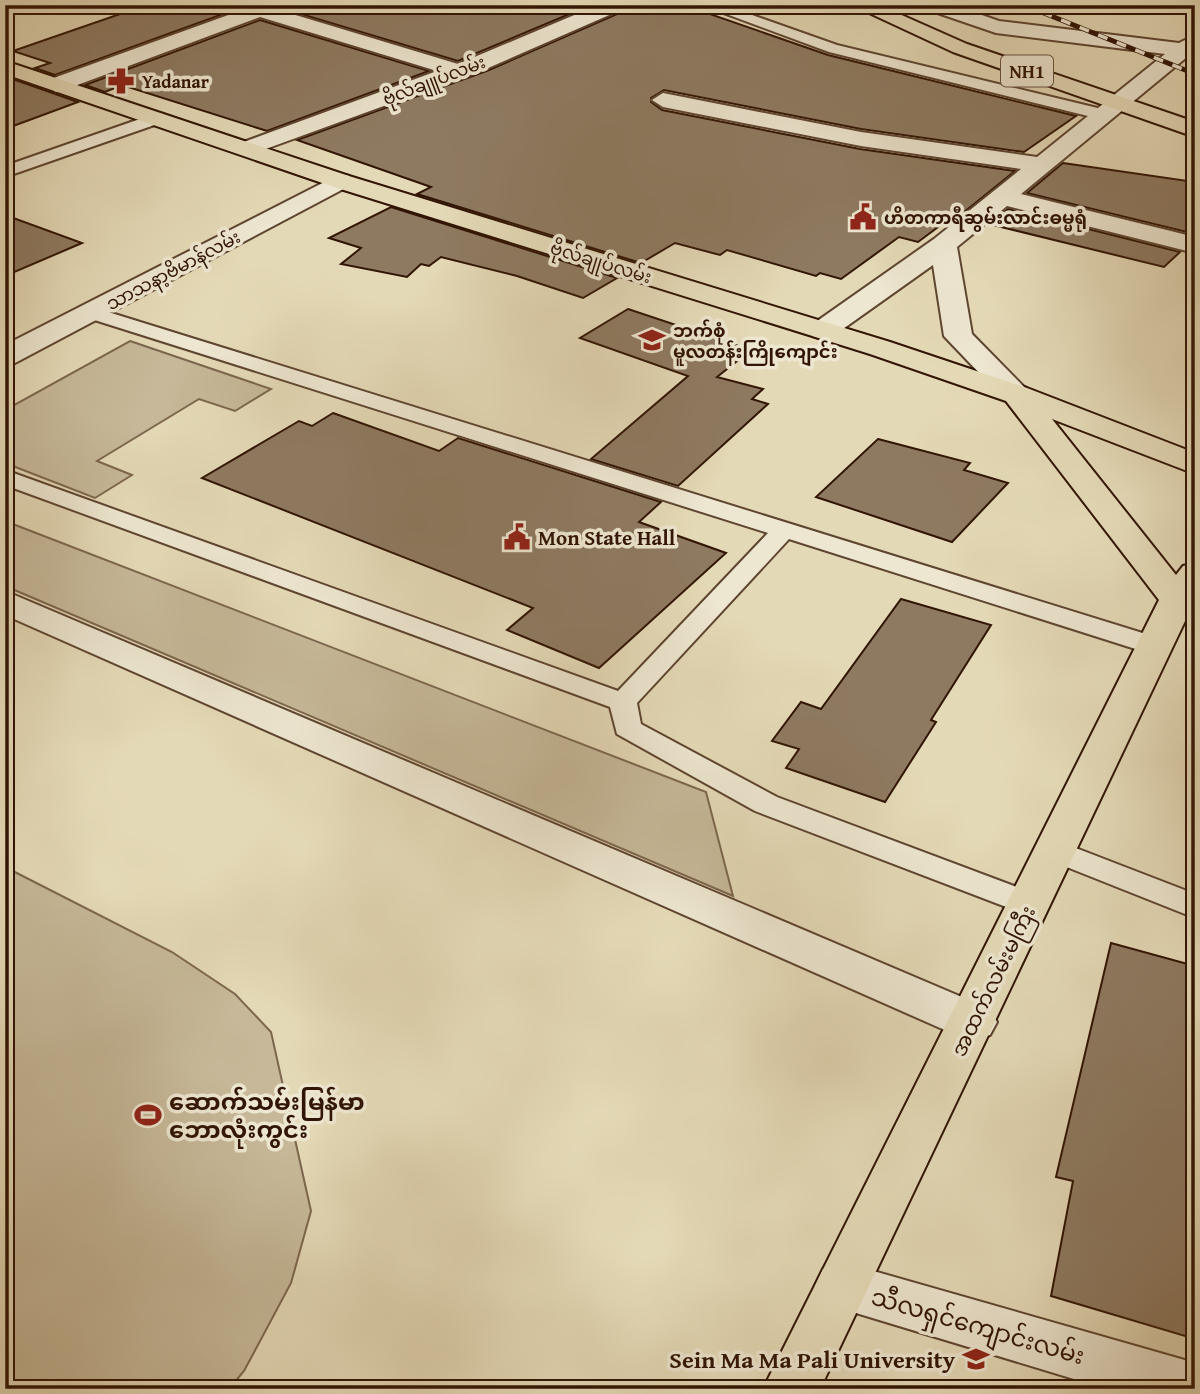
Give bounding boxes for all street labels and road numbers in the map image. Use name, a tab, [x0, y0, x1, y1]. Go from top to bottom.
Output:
street label: ဗိုလ်ချူပ်လမ်း	[379, 48, 490, 114]
road number: NH1	[1001, 55, 1053, 86]
street label: သာသနာ့ဗိမာန်လမ်း	[101, 223, 246, 319]
street label: ဗိုလ်ချုပ်လမ်း	[546, 234, 655, 292]
street label: အထက်လမ်းမကြီး	[943, 900, 1045, 1063]
street label: သီလရှင်ကျောင်းလမ်း	[867, 1279, 1089, 1375]

